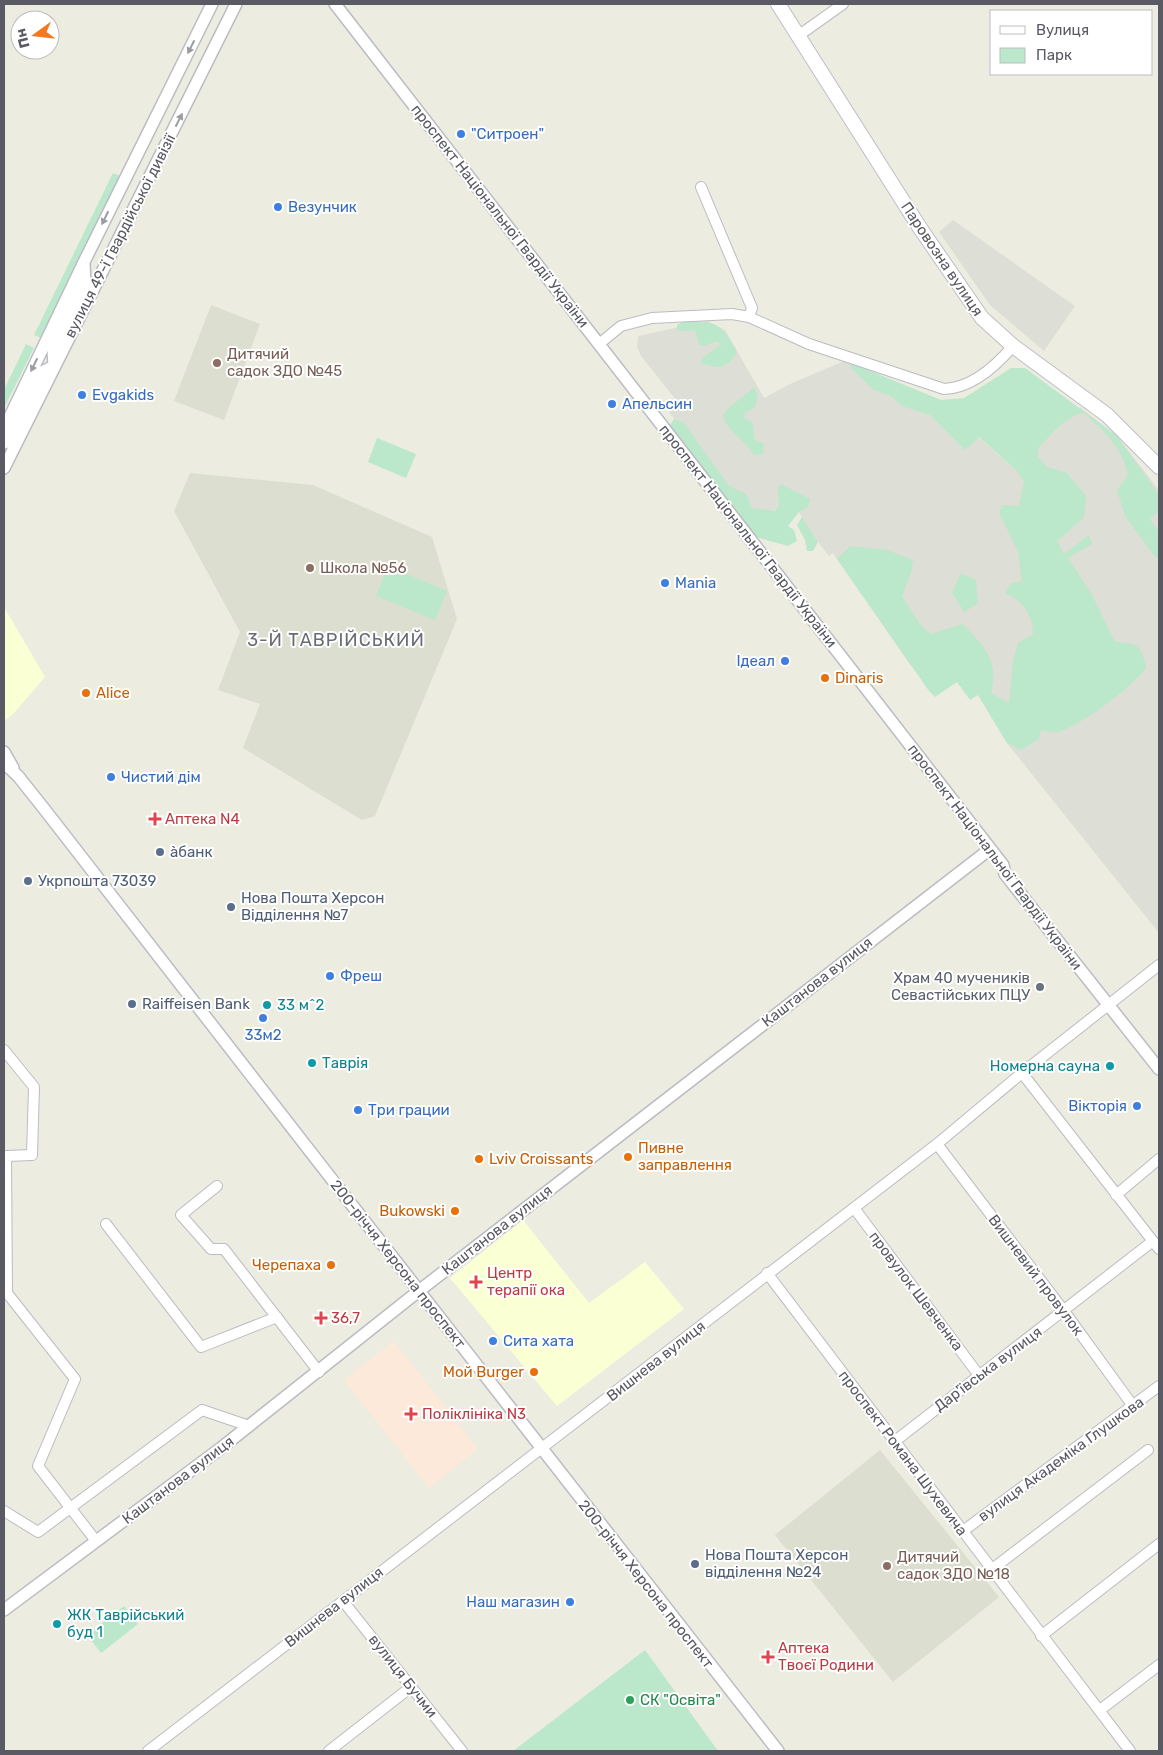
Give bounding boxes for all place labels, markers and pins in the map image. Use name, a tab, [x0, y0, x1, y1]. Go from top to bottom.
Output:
place label: "Ситроен"	[471, 125, 544, 143]
marker: "Ситроен"	[455, 128, 467, 140]
place label: Везунчик	[288, 198, 357, 216]
marker: Везунчик	[272, 201, 284, 213]
place label: Дитячий садок ЗДО №45	[227, 345, 342, 380]
marker: Дитячий садок ЗДО №45	[211, 357, 223, 369]
place label: Evgakids	[92, 386, 154, 404]
marker: Evgakids	[76, 389, 88, 401]
place label: Апельсин	[622, 395, 692, 413]
marker: Апельсин	[606, 398, 618, 410]
place label: Школа №56	[320, 559, 406, 577]
marker: Школа №56	[304, 562, 316, 574]
place label: Mania	[675, 574, 716, 592]
marker: Mania	[659, 577, 671, 589]
place label: Ідеал	[737, 652, 775, 670]
marker: Ідеал	[779, 655, 791, 667]
place label: Dinaris	[835, 669, 884, 687]
marker: Dinaris	[819, 672, 831, 684]
place label: Alice	[96, 684, 130, 702]
marker: Alice	[80, 687, 92, 699]
place label: Чистий дім	[121, 768, 201, 786]
marker: Чистий дім	[105, 771, 117, 783]
place label: Аптека N4	[165, 810, 240, 828]
marker: Аптека N4	[149, 813, 161, 825]
place label: а̀банк	[170, 843, 212, 861]
marker: а̀банк	[154, 846, 166, 858]
place label: Укрпошта 73039	[38, 872, 156, 890]
marker: Укрпошта 73039	[22, 875, 34, 887]
place label: Нова Пошта Херсон Відділення №7	[241, 889, 384, 924]
marker: Нова Пошта Херсон Відділення №7	[225, 901, 237, 913]
place label: Фреш	[340, 967, 382, 985]
place label: Храм 40 мучеників Севастійських ПЦУ	[891, 969, 1030, 1004]
marker: Фреш	[324, 970, 336, 982]
marker: Храм 40 мучеників Севастійських ПЦУ	[1034, 981, 1046, 993]
place label: Raiffeisen Bank	[142, 995, 250, 1013]
place label: 33 м^2	[277, 996, 324, 1014]
marker: Raiffeisen Bank	[126, 998, 138, 1010]
marker: 33 м^2	[261, 999, 273, 1011]
marker: 33м2	[257, 1012, 269, 1024]
place label: 33м2	[244, 1026, 282, 1044]
place label: Таврія	[322, 1054, 368, 1072]
marker: Таврія	[306, 1057, 318, 1069]
place label: Номерна сауна	[990, 1057, 1100, 1075]
marker: Номерна сауна	[1104, 1060, 1116, 1072]
place label: Вікторія	[1068, 1097, 1127, 1115]
marker: Вікторія	[1131, 1100, 1143, 1112]
place label: Три грации	[368, 1101, 450, 1119]
marker: Три грации	[352, 1104, 364, 1116]
place label: Пивне заправлення	[638, 1139, 732, 1174]
place label: Lviv Croissants	[489, 1150, 594, 1168]
marker: Пивне заправлення	[622, 1151, 634, 1163]
marker: Lviv Croissants	[473, 1153, 485, 1165]
place label: Bukowski	[379, 1202, 445, 1220]
marker: Bukowski	[449, 1205, 461, 1217]
place label: Черепаха	[252, 1256, 321, 1274]
marker: Черепаха	[325, 1259, 337, 1271]
place label: Центр терапії ока	[487, 1264, 565, 1299]
marker: Центр терапії ока	[469, 1275, 483, 1289]
place label: 36,7	[331, 1309, 360, 1327]
marker: 36,7	[315, 1312, 327, 1324]
place label: Сита хата	[503, 1332, 574, 1350]
marker: Сита хата	[487, 1335, 499, 1347]
place label: Мой Burger	[443, 1363, 524, 1381]
marker: Мой Burger	[528, 1366, 540, 1378]
place label: Поліклініка N3	[422, 1405, 526, 1423]
marker: Поліклініка N3	[404, 1407, 418, 1421]
place label: Нова Пошта Херсон відділення №24	[705, 1546, 848, 1581]
place label: Дитячий садок ЗДО №18	[897, 1548, 1010, 1583]
marker: Нова Пошта Херсон відділення №24	[689, 1558, 701, 1570]
marker: Дитячий садок ЗДО №18	[881, 1560, 893, 1572]
place label: Наш магазин	[466, 1593, 560, 1611]
marker: Наш магазин	[564, 1596, 576, 1608]
place label: ЖК Таврійський буд 1	[67, 1606, 184, 1641]
marker: ЖК Таврійський буд 1	[51, 1618, 63, 1630]
place label: Аптека Твоєї Родини	[778, 1639, 874, 1674]
marker: Аптека Твоєї Родини	[762, 1651, 774, 1663]
place label: СК "Освіта"	[640, 1691, 721, 1709]
marker: СК "Освіта"	[624, 1694, 636, 1706]

